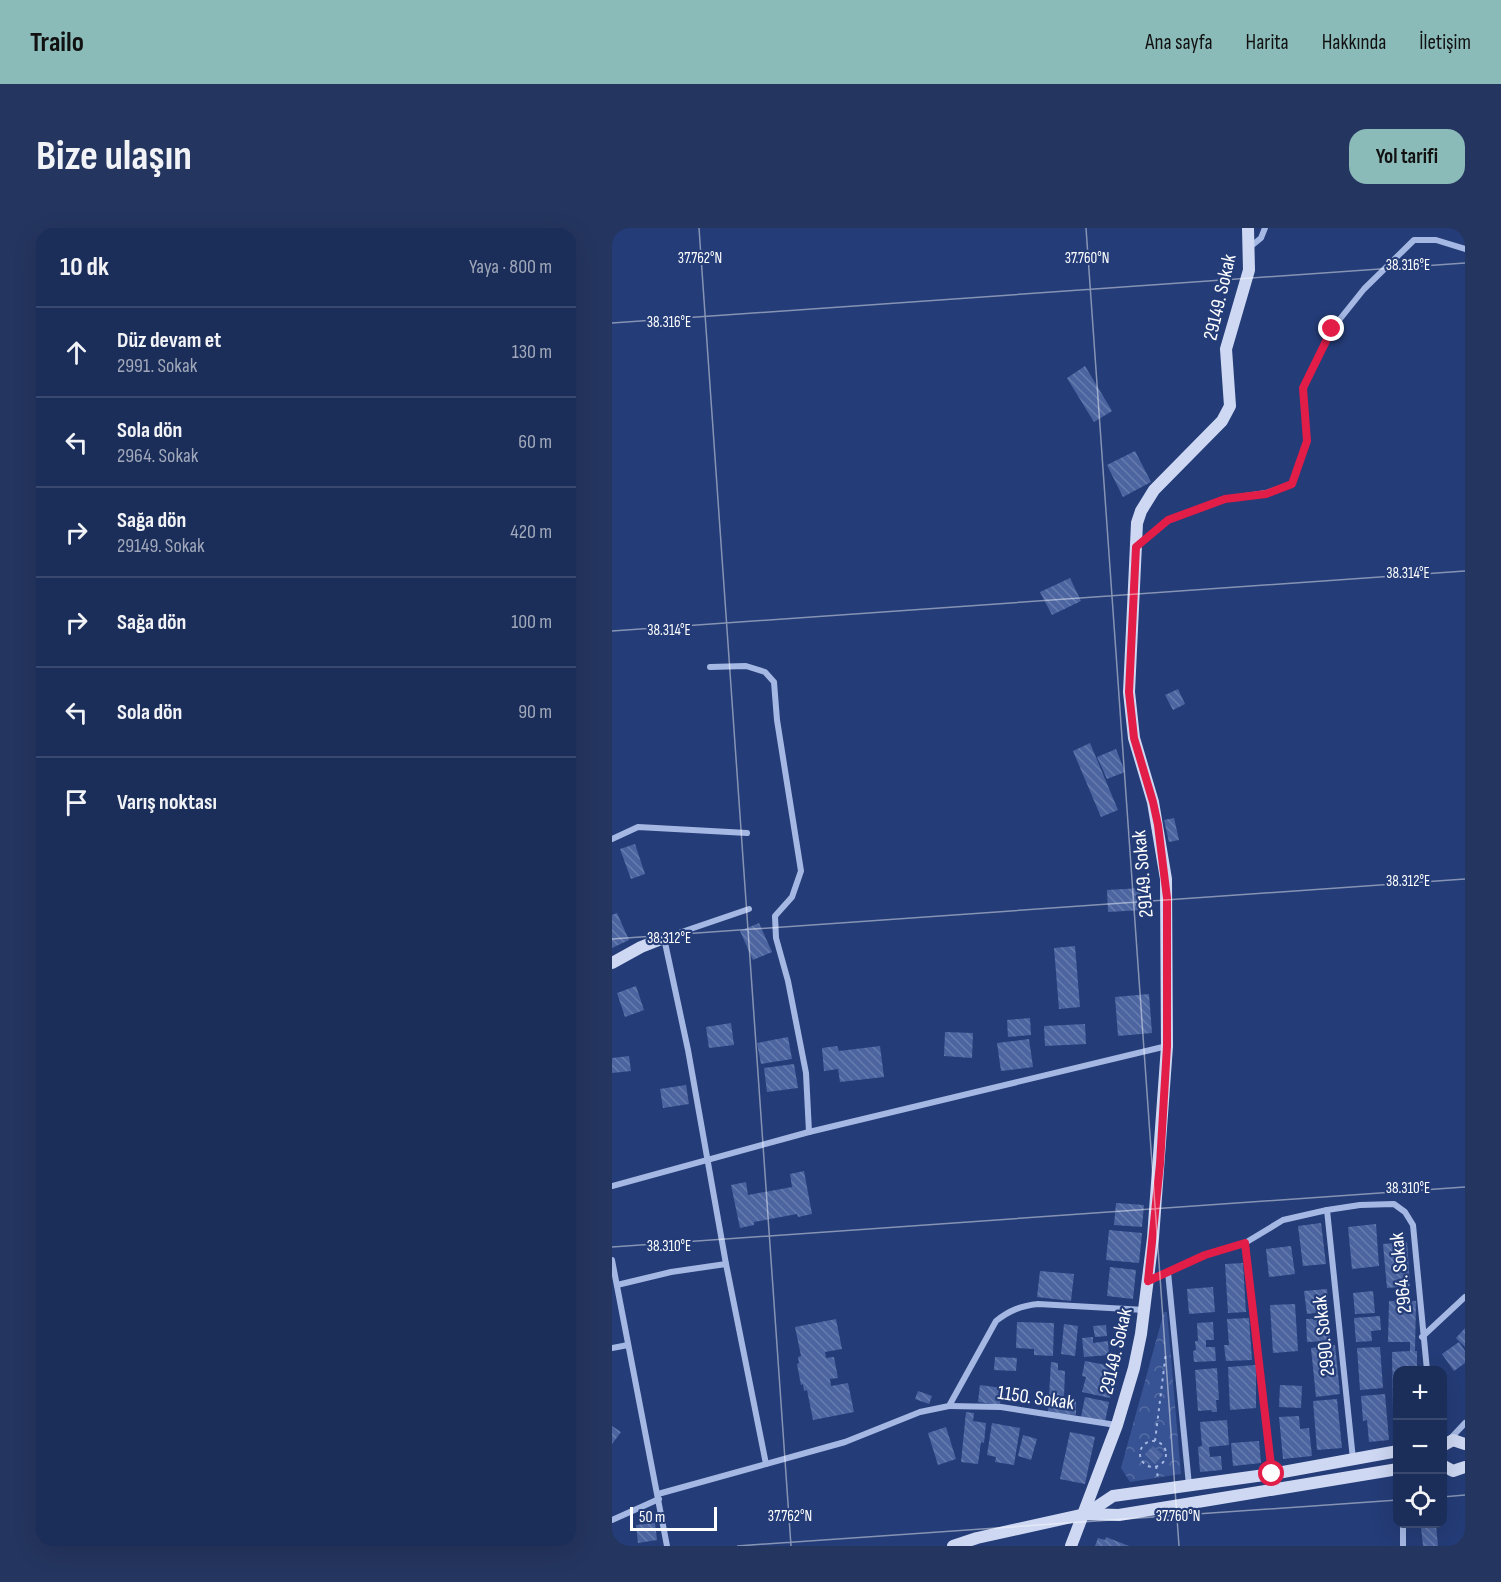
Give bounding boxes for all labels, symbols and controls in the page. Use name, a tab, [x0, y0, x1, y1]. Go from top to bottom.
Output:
text: Trailo	[30, 26, 84, 59]
text: Ana sayfa	[1145, 30, 1213, 55]
text: Harita	[1246, 30, 1289, 55]
text: Hakkında	[1322, 30, 1386, 55]
text: İletişim	[1419, 30, 1471, 55]
button: Yol tarifi	[1349, 129, 1465, 184]
text: Bize ulaşın	[36, 131, 192, 182]
text: 37.762°N	[678, 249, 722, 268]
text: 37.760°N	[1065, 249, 1109, 268]
street label: 29149. Sokak	[1198, 251, 1242, 343]
text: 10 dk	[60, 252, 109, 283]
text: Yaya · 800 m	[469, 255, 552, 279]
text: 38.316°E	[1386, 256, 1430, 275]
text: 38.316°E	[647, 313, 691, 332]
route end	[1318, 315, 1344, 341]
text: Düz devam et	[117, 327, 221, 354]
icon: ahead	[60, 336, 93, 369]
text: 130 m	[512, 340, 552, 364]
text: 2991. Sokak	[117, 354, 197, 378]
text: Sola dön	[117, 417, 182, 444]
icon: left	[60, 426, 93, 459]
text: 60 m	[518, 430, 552, 454]
text: 2964. Sokak	[117, 444, 198, 468]
text: Sağa dön	[117, 507, 186, 534]
icon: right	[60, 516, 93, 549]
text: 420 m	[510, 520, 552, 544]
text: 29149. Sokak	[117, 534, 205, 558]
text: 38.314°E	[1386, 564, 1430, 583]
icon: right	[60, 606, 93, 639]
text: Sağa dön	[117, 609, 186, 636]
text: 100 m	[511, 610, 552, 634]
text: 38.314°E	[647, 621, 691, 640]
icon: left	[60, 696, 93, 729]
text: Sola dön	[117, 699, 182, 726]
text: 90 m	[518, 700, 552, 724]
icon: arrive	[60, 786, 93, 819]
text: Varış noktası	[117, 789, 217, 816]
street label: 29149. Sokak	[1127, 829, 1159, 919]
text: 38.312°E	[1386, 872, 1430, 891]
text: 38.312°E	[647, 929, 691, 948]
text: 38.310°E	[1386, 1179, 1430, 1198]
street label: 2964. Sokak	[1385, 1231, 1417, 1315]
text: 38.310°E	[647, 1237, 691, 1256]
street label: 2990. Sokak	[1308, 1294, 1340, 1377]
street label: 29149. Sokak	[1094, 1305, 1138, 1397]
map controls	[1393, 1366, 1447, 1528]
button: +	[1393, 1366, 1447, 1420]
street label: 1150. Sokak	[996, 1381, 1076, 1415]
button: −	[1393, 1420, 1447, 1474]
route start	[1258, 1460, 1284, 1486]
button: locate	[1393, 1474, 1447, 1528]
scale bar	[630, 1504, 717, 1532]
text: 37.762°N	[768, 1507, 812, 1526]
text: 37.760°N	[1156, 1507, 1200, 1526]
text: 50 m	[639, 1508, 665, 1527]

